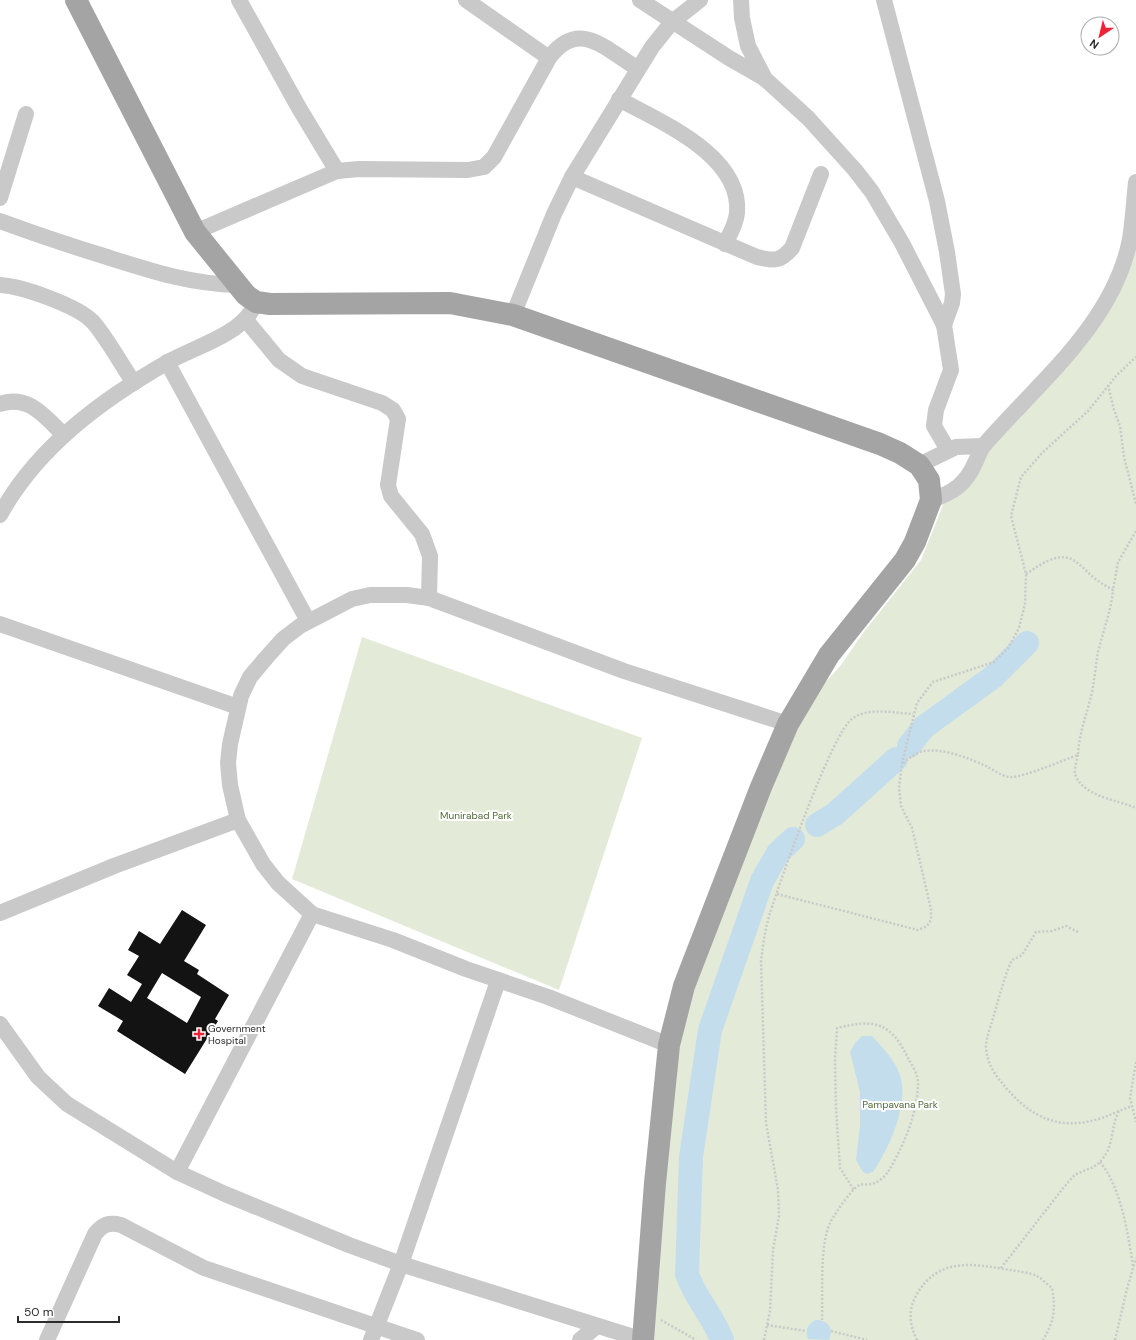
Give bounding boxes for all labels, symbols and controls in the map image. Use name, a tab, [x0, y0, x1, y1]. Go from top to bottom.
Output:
north arrow	[1080, 16, 1120, 56]
text: N	[1087, 36, 1102, 52]
park label: Munirabad Park	[440, 809, 512, 822]
place label: Government Hospital	[208, 1022, 266, 1047]
marker: Government Hospital	[193, 1028, 205, 1040]
park label: Pampavana Park	[862, 1098, 938, 1111]
scale bar	[18, 1298, 119, 1324]
text: 50 m	[24, 1304, 53, 1320]

